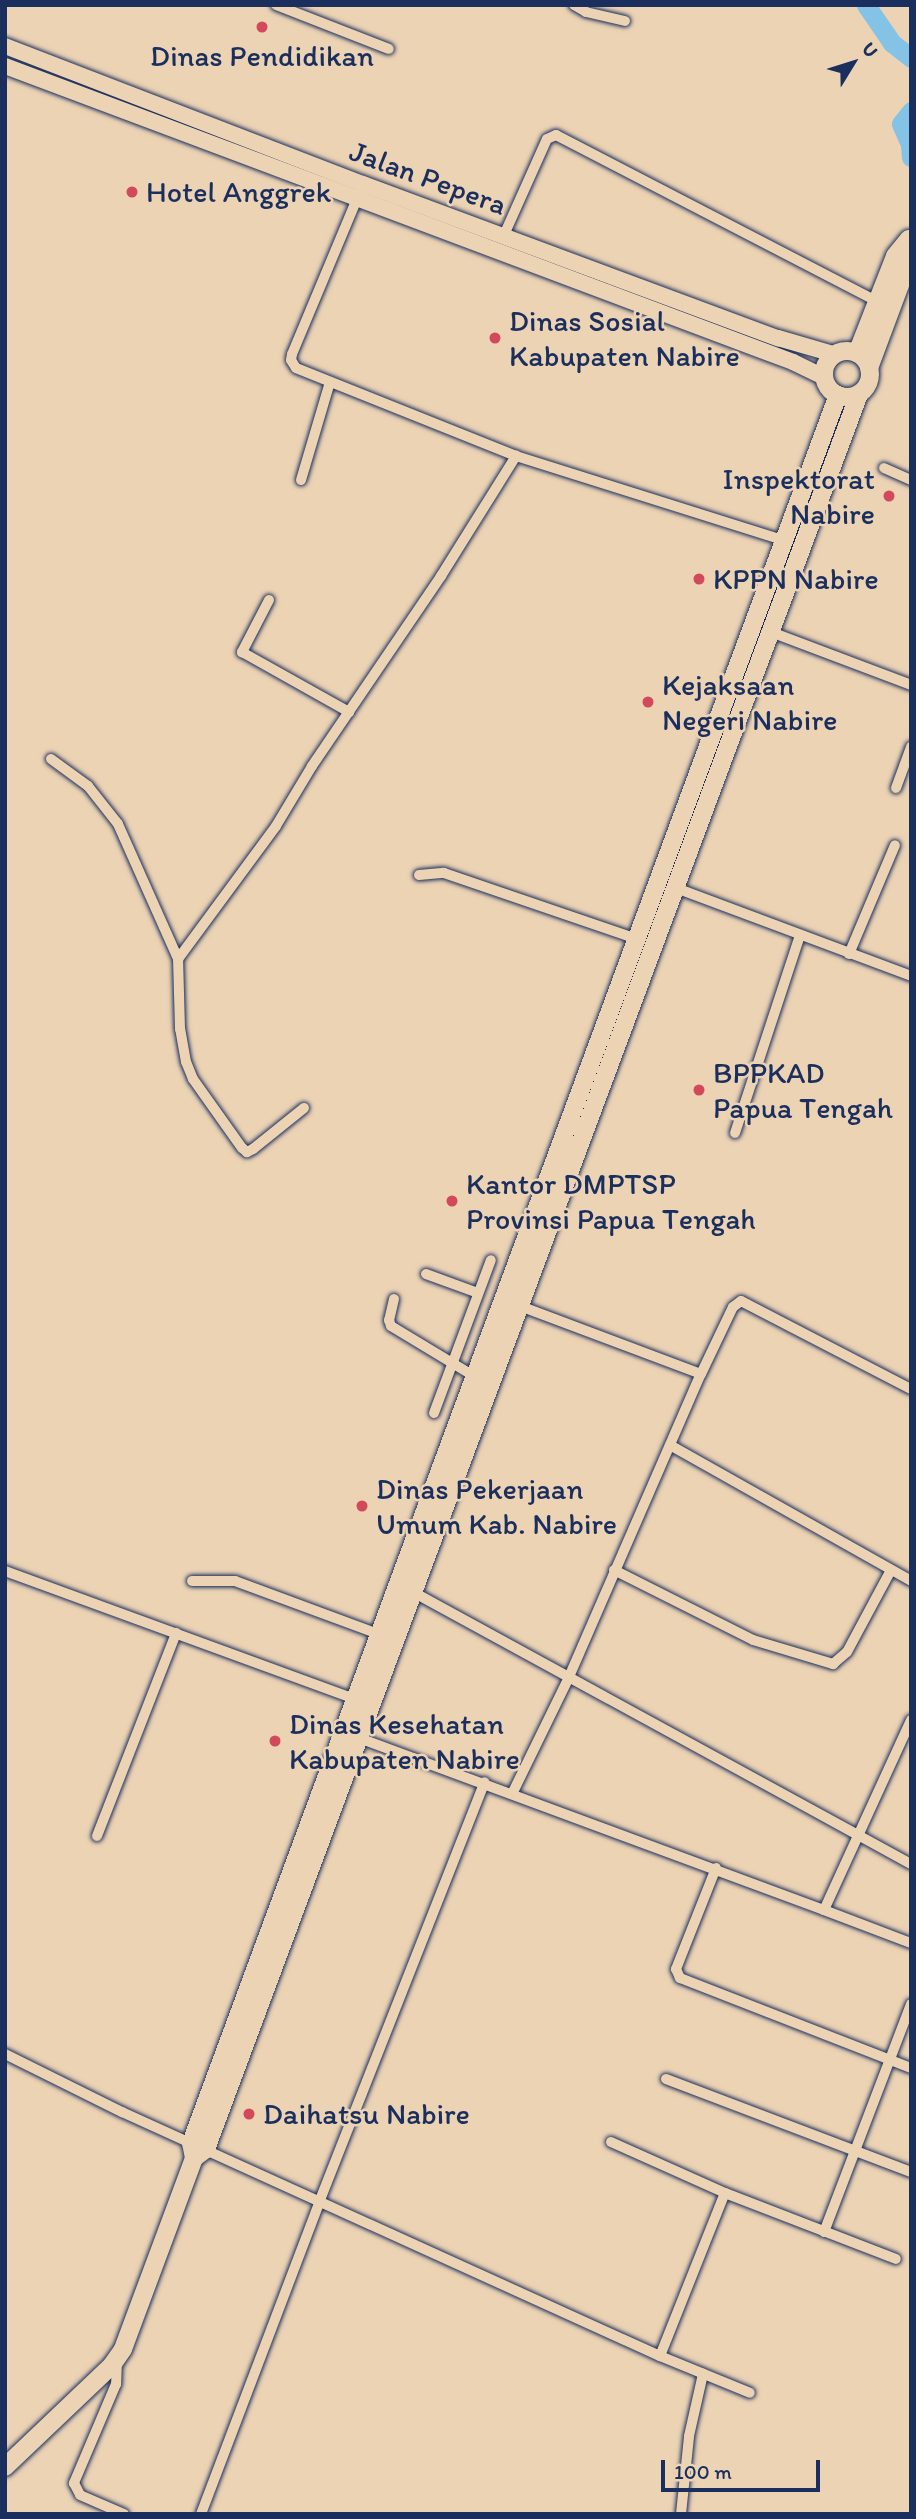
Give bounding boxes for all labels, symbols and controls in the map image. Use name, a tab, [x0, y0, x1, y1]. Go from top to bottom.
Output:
marker: Dinas Pendidikan	[254, 19, 270, 35]
north arrow	[818, 28, 888, 98]
place label: Dinas Pendidikan	[151, 38, 373, 74]
text: U	[857, 38, 883, 62]
street label: Jalan Pepera	[345, 133, 511, 223]
place label: Hotel Anggrek	[146, 174, 331, 210]
marker: Hotel Anggrek	[124, 184, 140, 200]
place label: Dinas Sosial Kabupaten Nabire	[509, 303, 740, 374]
marker: Dinas Sosial Kabupaten Nabire	[487, 330, 503, 346]
place label: Inspektorat Nabire	[723, 461, 875, 532]
marker: Inspektorat Nabire	[881, 488, 897, 504]
place label: KPPN Nabire	[713, 561, 879, 597]
marker: KPPN Nabire	[691, 571, 707, 587]
place label: Kejaksaan Negeri Nabire	[662, 667, 837, 738]
marker: Kejaksaan Negeri Nabire	[640, 694, 656, 710]
place label: BPPKAD Papua Tengah	[713, 1055, 890, 1126]
marker: BPPKAD Papua Tengah	[691, 1082, 707, 1098]
place label: Kantor DMPTSP Provinsi Papua Tengah	[466, 1166, 754, 1236]
marker: Kantor DMPTSP Provinsi Papua Tengah	[444, 1193, 460, 1209]
place label: Dinas Pekerjaan Umum Kab. Nabire	[376, 1471, 618, 1542]
marker: Dinas Pekerjaan Umum Kab. Nabire	[354, 1498, 370, 1514]
place label: Dinas Kesehatan Kabupaten Nabire	[289, 1706, 520, 1776]
marker: Dinas Kesehatan Kabupaten Nabire	[267, 1733, 283, 1749]
place label: Daihatsu Nabire	[263, 2096, 471, 2132]
marker: Daihatsu Nabire	[241, 2106, 257, 2122]
scale bar	[664, 2446, 823, 2490]
text: 100 m	[674, 2459, 732, 2484]

